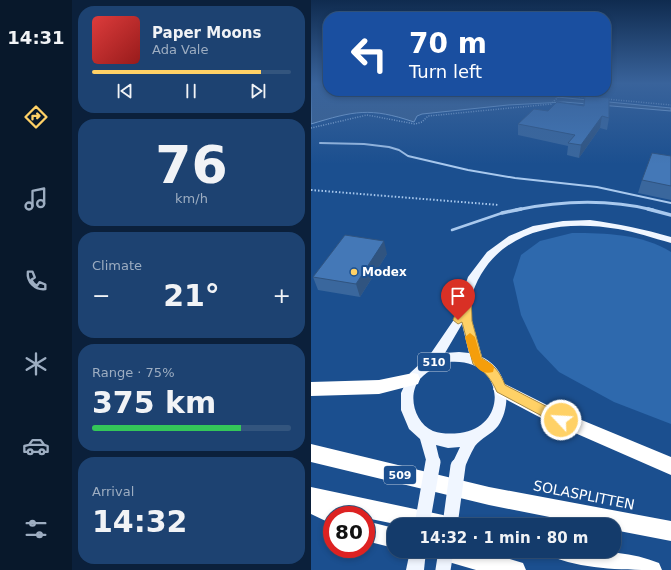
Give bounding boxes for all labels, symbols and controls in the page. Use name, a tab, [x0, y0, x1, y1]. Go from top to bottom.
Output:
text: Paper Moons	[152, 24, 261, 42]
text: 14:31	[7, 27, 65, 48]
text: 70 m	[409, 27, 487, 60]
icon: left	[343, 28, 395, 80]
text: Ada Vale	[152, 42, 208, 57]
text: Turn left	[409, 61, 482, 82]
icon: previous	[114, 80, 136, 102]
icon: pause	[180, 80, 202, 102]
icon: next	[247, 80, 269, 102]
icon: directions	[22, 103, 50, 131]
text: 76	[155, 135, 228, 195]
icon: music	[22, 185, 50, 213]
text: km/h	[175, 191, 208, 206]
text: Climate	[92, 258, 142, 273]
place label: Modex	[362, 265, 407, 279]
icon: phone	[22, 267, 50, 295]
marker: Modex	[349, 267, 359, 277]
text: 21°	[163, 278, 220, 313]
pin	[441, 279, 475, 320]
text: −	[92, 283, 110, 308]
text: +	[273, 283, 291, 308]
icon: arrive	[447, 285, 469, 307]
icon: climate	[22, 350, 50, 378]
road number: 510	[418, 353, 450, 371]
text: Range · 75%	[92, 365, 175, 380]
text: 375 km	[92, 385, 216, 420]
position arrow	[540, 399, 582, 441]
icon: car	[22, 432, 50, 460]
road number: 509	[384, 466, 416, 484]
street label: SOLASPLITTEN	[532, 477, 636, 513]
text: Arrival	[92, 484, 134, 499]
text: 14:32	[92, 504, 188, 539]
speed limit sign: 80	[323, 506, 375, 558]
icon: filters	[22, 515, 50, 543]
text: 14:32 · 1 min · 80 m	[420, 529, 588, 547]

